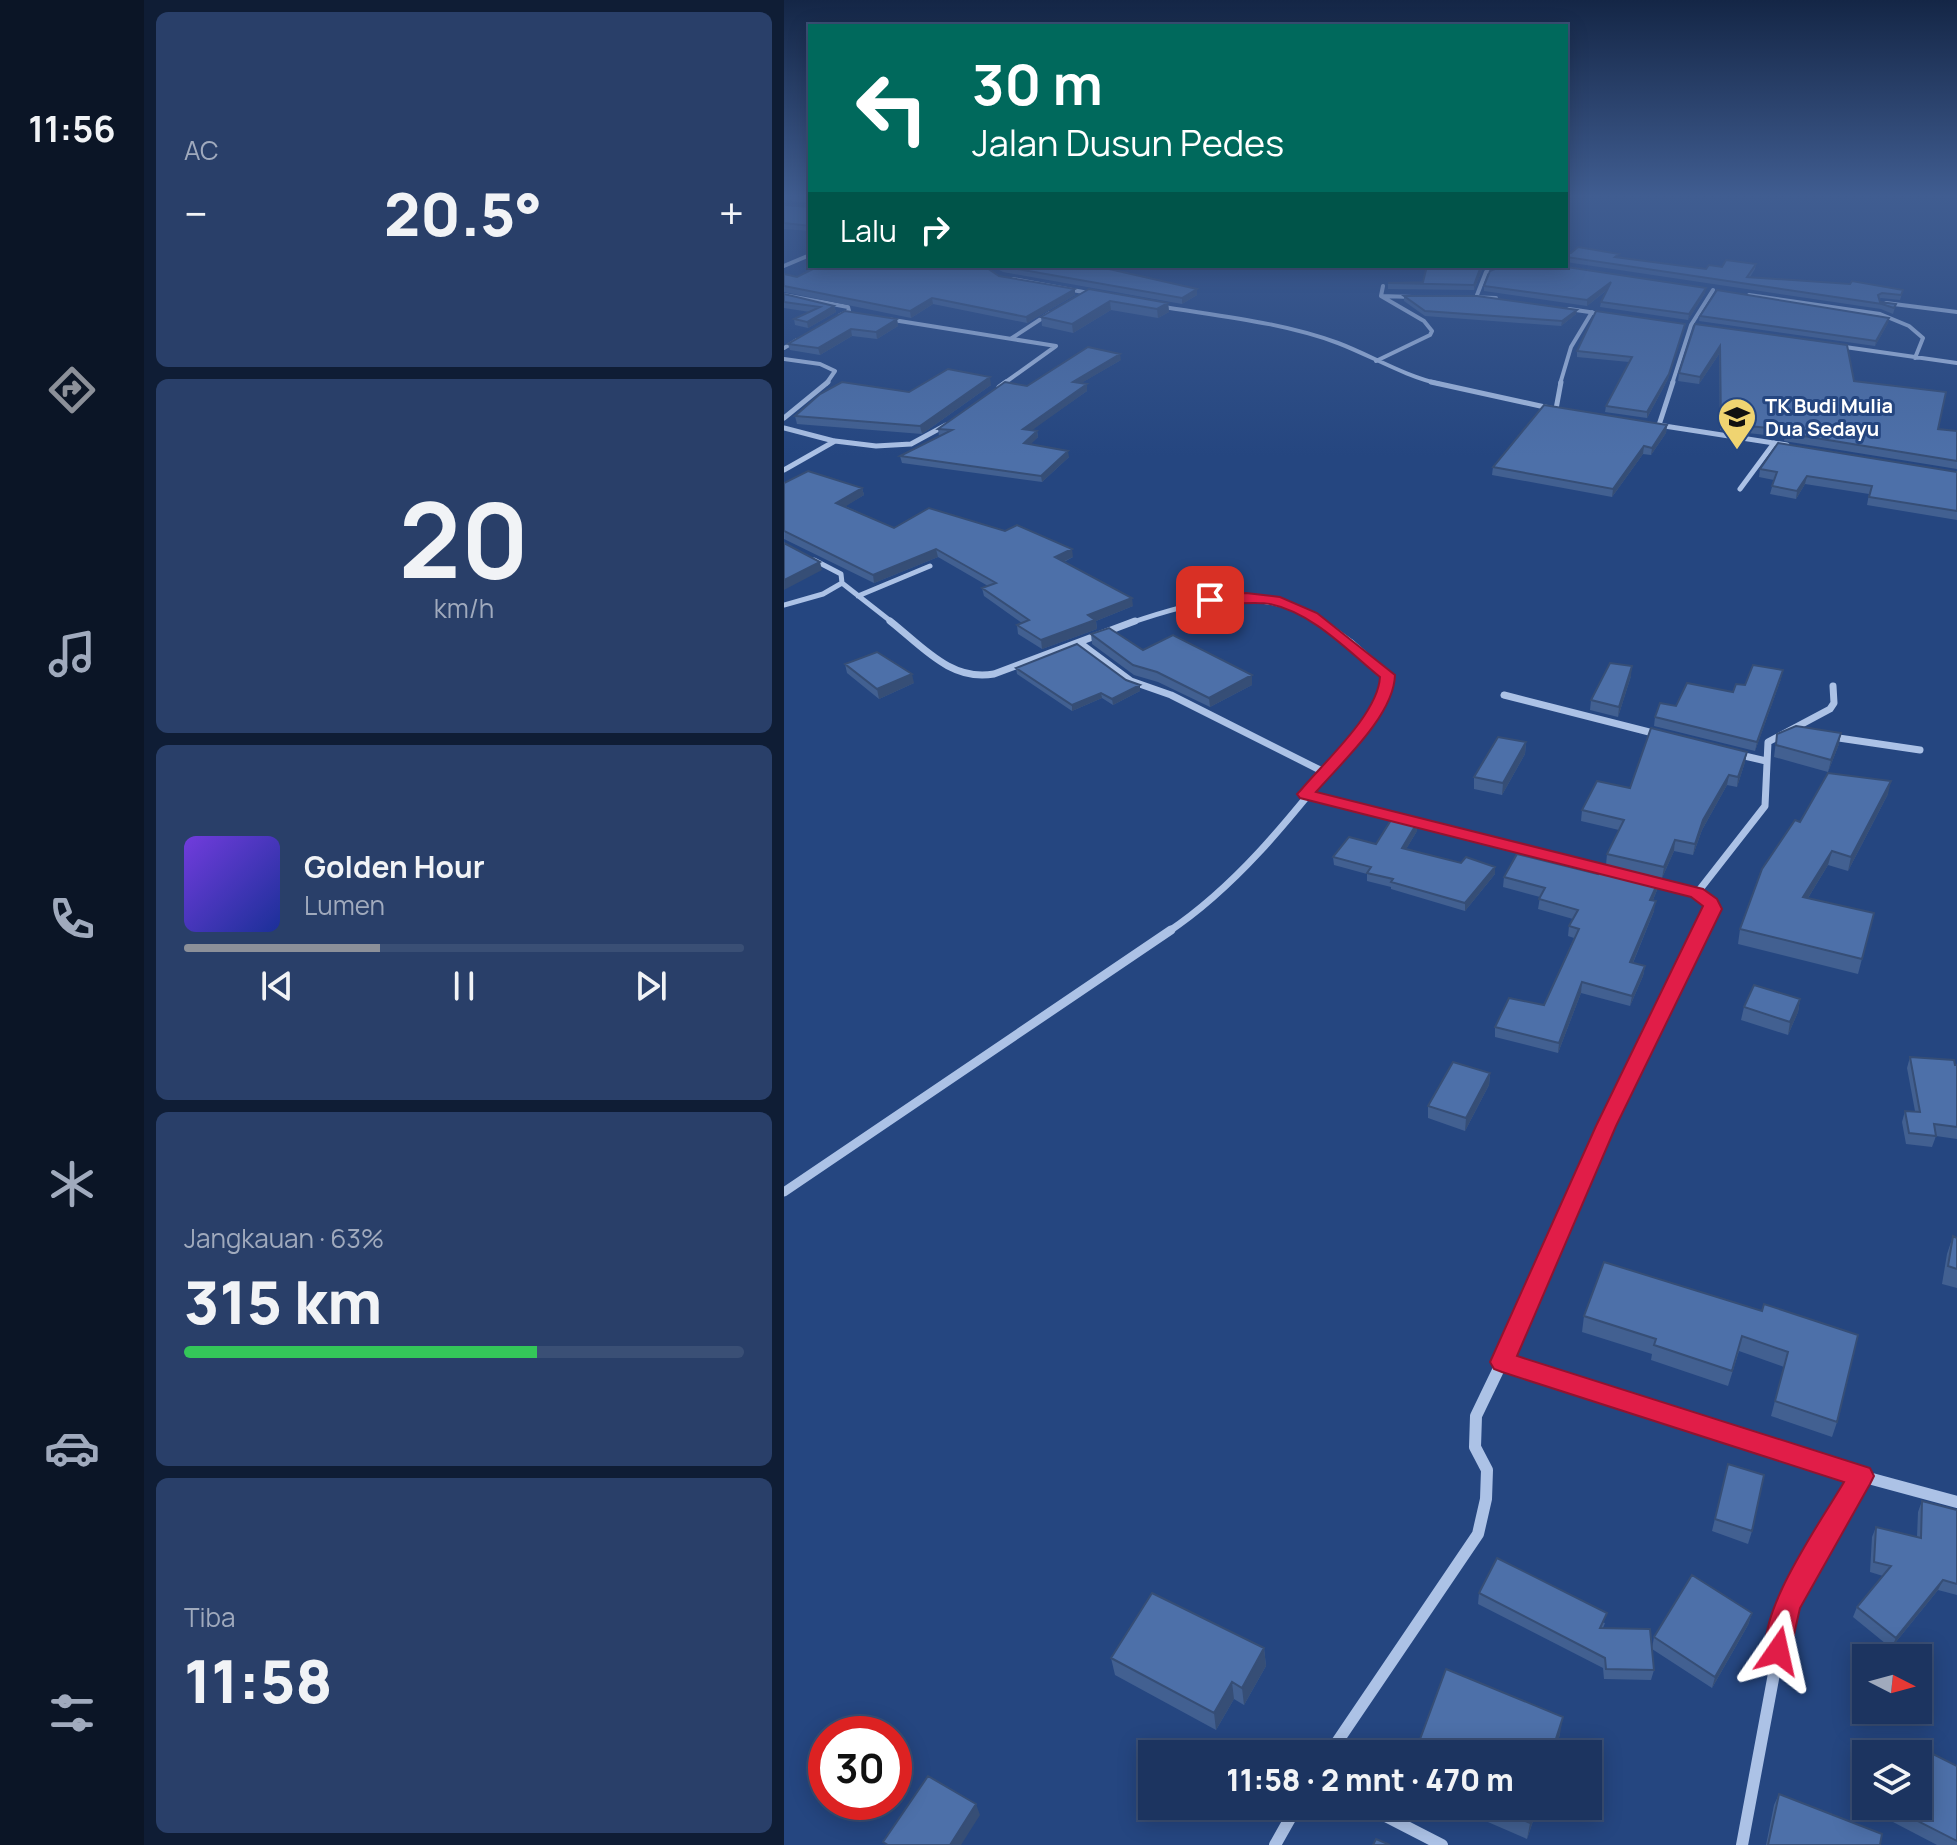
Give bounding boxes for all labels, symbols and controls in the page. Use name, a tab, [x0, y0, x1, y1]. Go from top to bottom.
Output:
text: 30 m	[972, 45, 1103, 122]
icon: left	[840, 56, 944, 160]
text: 11:56	[28, 104, 116, 153]
text: Jalan Dusun Pedes	[972, 118, 1284, 167]
text: AC	[184, 132, 219, 168]
text: 20.5°	[384, 172, 542, 254]
text: −	[184, 183, 208, 243]
text: +	[719, 183, 744, 243]
icon: right	[913, 208, 957, 252]
text: Lalu	[840, 210, 897, 251]
icon: directions	[44, 362, 100, 418]
place label: TK Budi Mulia Dua Sedayu	[1765, 392, 1893, 442]
school or university icon: TK Budi Mulia Dua Sedayu	[1716, 396, 1758, 451]
text: 20	[399, 467, 529, 609]
pin	[1176, 566, 1244, 634]
icon: arrive	[1188, 578, 1232, 622]
text: km/h	[434, 590, 494, 626]
icon: music	[44, 626, 100, 682]
text: Golden Hour	[304, 846, 485, 887]
text: Lumen	[304, 887, 385, 923]
icon: phone	[44, 891, 100, 947]
icon: previous	[255, 964, 299, 1008]
icon: pause	[442, 964, 486, 1008]
icon: next	[629, 964, 673, 1008]
icon: climate	[44, 1156, 100, 1212]
text: Jangkauan · 63%	[184, 1220, 384, 1256]
text: 315 km	[184, 1260, 382, 1342]
icon: car	[44, 1420, 100, 1476]
text: Tiba	[184, 1599, 235, 1635]
position arrow	[1736, 1609, 1820, 1693]
text: 11:58	[184, 1639, 333, 1721]
north arrow	[1852, 1644, 1932, 1724]
map controls	[1852, 1644, 1932, 1820]
icon: filters	[44, 1685, 100, 1741]
speed limit sign: 30	[808, 1716, 912, 1820]
button: layers	[1852, 1740, 1932, 1820]
text: 11:58 · 2 mnt · 470 m	[1226, 1759, 1514, 1800]

